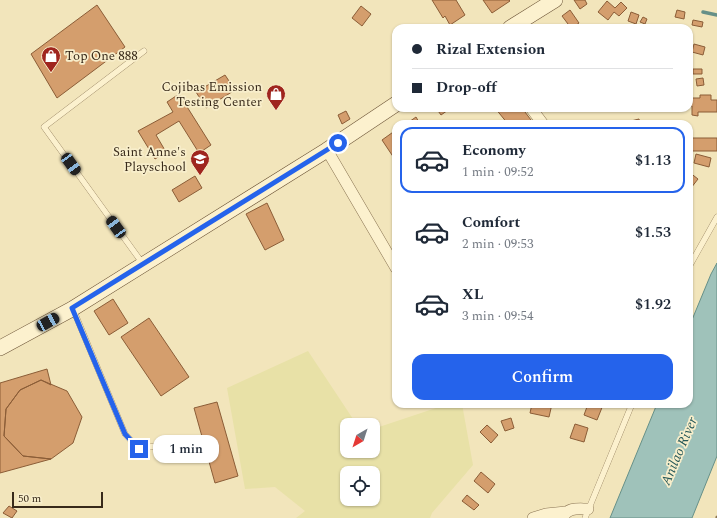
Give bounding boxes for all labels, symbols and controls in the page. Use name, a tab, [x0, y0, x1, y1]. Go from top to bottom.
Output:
text: Rizal Extension	[436, 38, 545, 61]
shop icon: Top One 888	[40, 45, 62, 73]
place label: Top One 888	[65, 46, 138, 66]
text: Drop-off	[436, 76, 497, 99]
place label: Cojibas Emission Testing Center	[161, 77, 262, 112]
shop icon: Cojibas Emission Testing Center	[265, 83, 287, 111]
route start	[329, 134, 347, 152]
text: Economy	[462, 139, 526, 162]
place label: Saint Anne's Playschool	[113, 142, 186, 177]
icon: car	[414, 142, 450, 178]
school or university icon: Saint Anne's Playschool	[189, 148, 211, 176]
text: $1.13	[635, 149, 671, 172]
car	[59, 151, 83, 177]
text: 1 min · 09:52	[462, 162, 534, 182]
text: Comfort	[462, 211, 520, 234]
car	[104, 214, 128, 240]
icon: car	[414, 214, 450, 250]
text: $1.53	[635, 221, 671, 244]
text: 2 min · 09:53	[462, 234, 534, 254]
text: XL	[462, 283, 483, 306]
icon: car	[414, 286, 450, 322]
text: $1.92	[635, 293, 671, 316]
text: 3 min · 09:54	[462, 306, 534, 326]
car	[35, 311, 61, 333]
button: Confirm	[412, 354, 673, 400]
water label: Anilao River	[655, 414, 703, 489]
north arrow	[340, 418, 380, 458]
map controls	[340, 418, 380, 506]
callout: 1 min	[153, 435, 219, 463]
text: 1 min	[169, 439, 203, 459]
route end	[130, 440, 148, 458]
button: locate	[340, 466, 380, 506]
scale bar	[12, 490, 103, 509]
text: 50 m	[18, 490, 41, 507]

